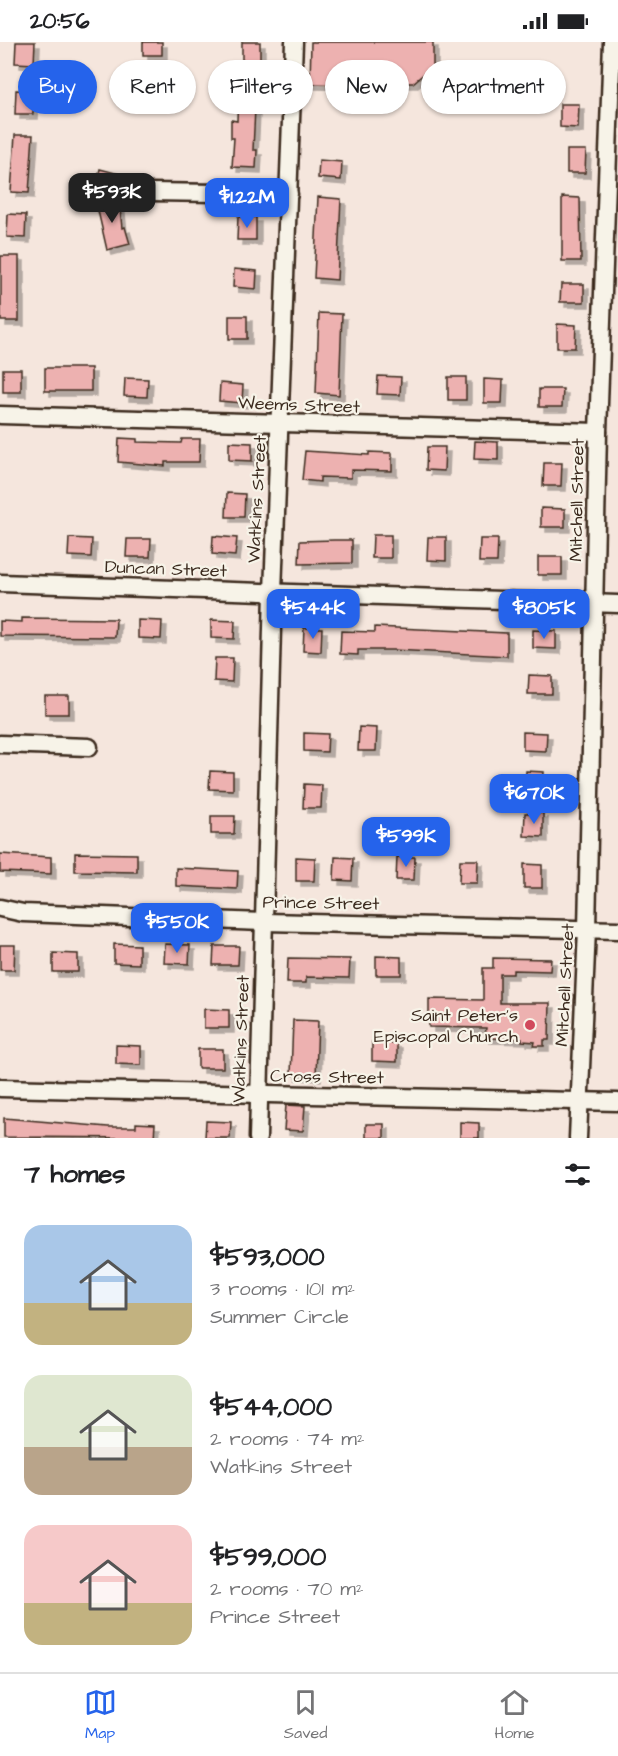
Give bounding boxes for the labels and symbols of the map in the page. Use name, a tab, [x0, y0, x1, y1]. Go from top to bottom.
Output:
pin: $593K	[70, 173, 154, 224]
pin: $1.22M	[198, 178, 296, 229]
street label: Weems Street	[238, 390, 361, 420]
street label: Watkins Street	[241, 434, 273, 564]
street label: Mitchell Street	[563, 437, 591, 562]
street label: Duncan Street	[105, 554, 228, 584]
pin: $544K	[271, 589, 355, 640]
pin: $805K	[502, 589, 586, 640]
pin: $670K	[492, 774, 576, 825]
pin: $599K	[364, 817, 448, 868]
street label: Prince Street	[262, 889, 380, 917]
pin: $550K	[135, 903, 219, 954]
street label: Mitchell Street	[549, 922, 581, 1047]
street label: Watkins Street	[226, 974, 256, 1103]
place label: Saint Peter's Episcopal Church	[374, 1003, 518, 1049]
marker: Saint Peter's Episcopal Church	[523, 1018, 537, 1032]
street label: Cross Street	[270, 1064, 385, 1091]

